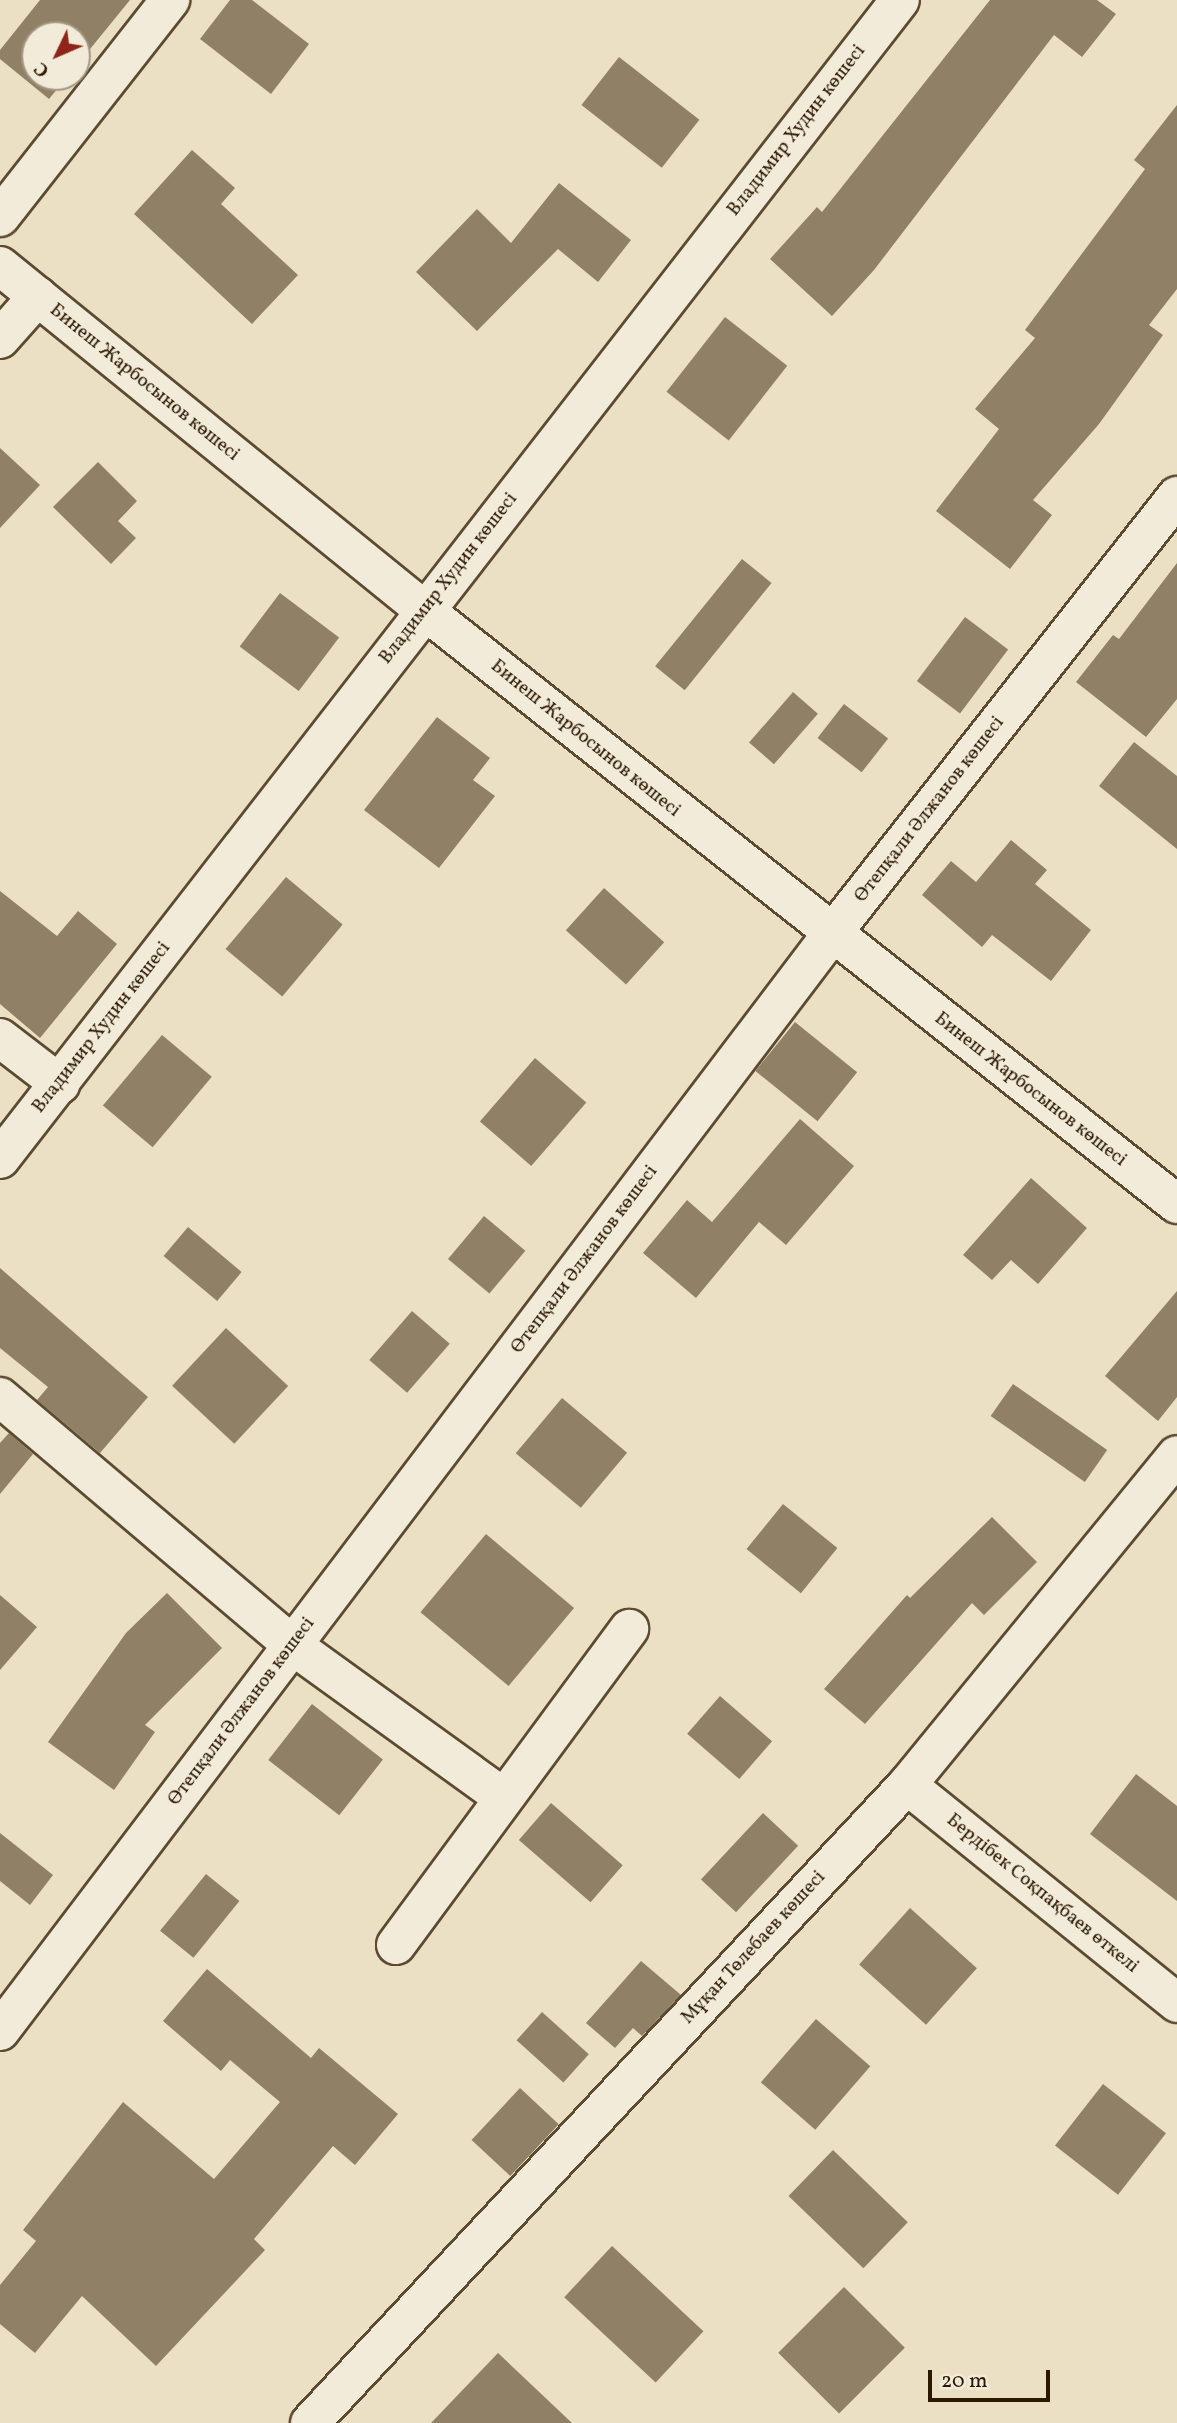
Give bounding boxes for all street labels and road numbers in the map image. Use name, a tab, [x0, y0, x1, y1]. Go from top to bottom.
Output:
street label: Владимир Худин көшесі	[723, 41, 871, 221]
street label: Бинеш Жарбосынов көшесі	[44, 299, 244, 467]
street label: Владимир Худин көшесі	[375, 489, 523, 669]
street label: Бинеш Жарбосынов көшесі	[485, 655, 685, 823]
street label: Өтепқали Әлжанов көшесі	[850, 712, 1010, 908]
street label: Владимир Худин көшесі	[28, 938, 176, 1118]
street label: Бинеш Жарбосынов көшесі	[929, 1008, 1131, 1172]
street label: Өтепқали Әлжанов көшесі	[507, 1161, 663, 1359]
street label: Өтепқали Әлжанов көшесі	[164, 1613, 320, 1811]
street label: Бердібек Соқпақбаев өткелі	[941, 1809, 1143, 1979]
street label: Мұқан Төлебаев көшесі	[677, 1866, 831, 2030]

